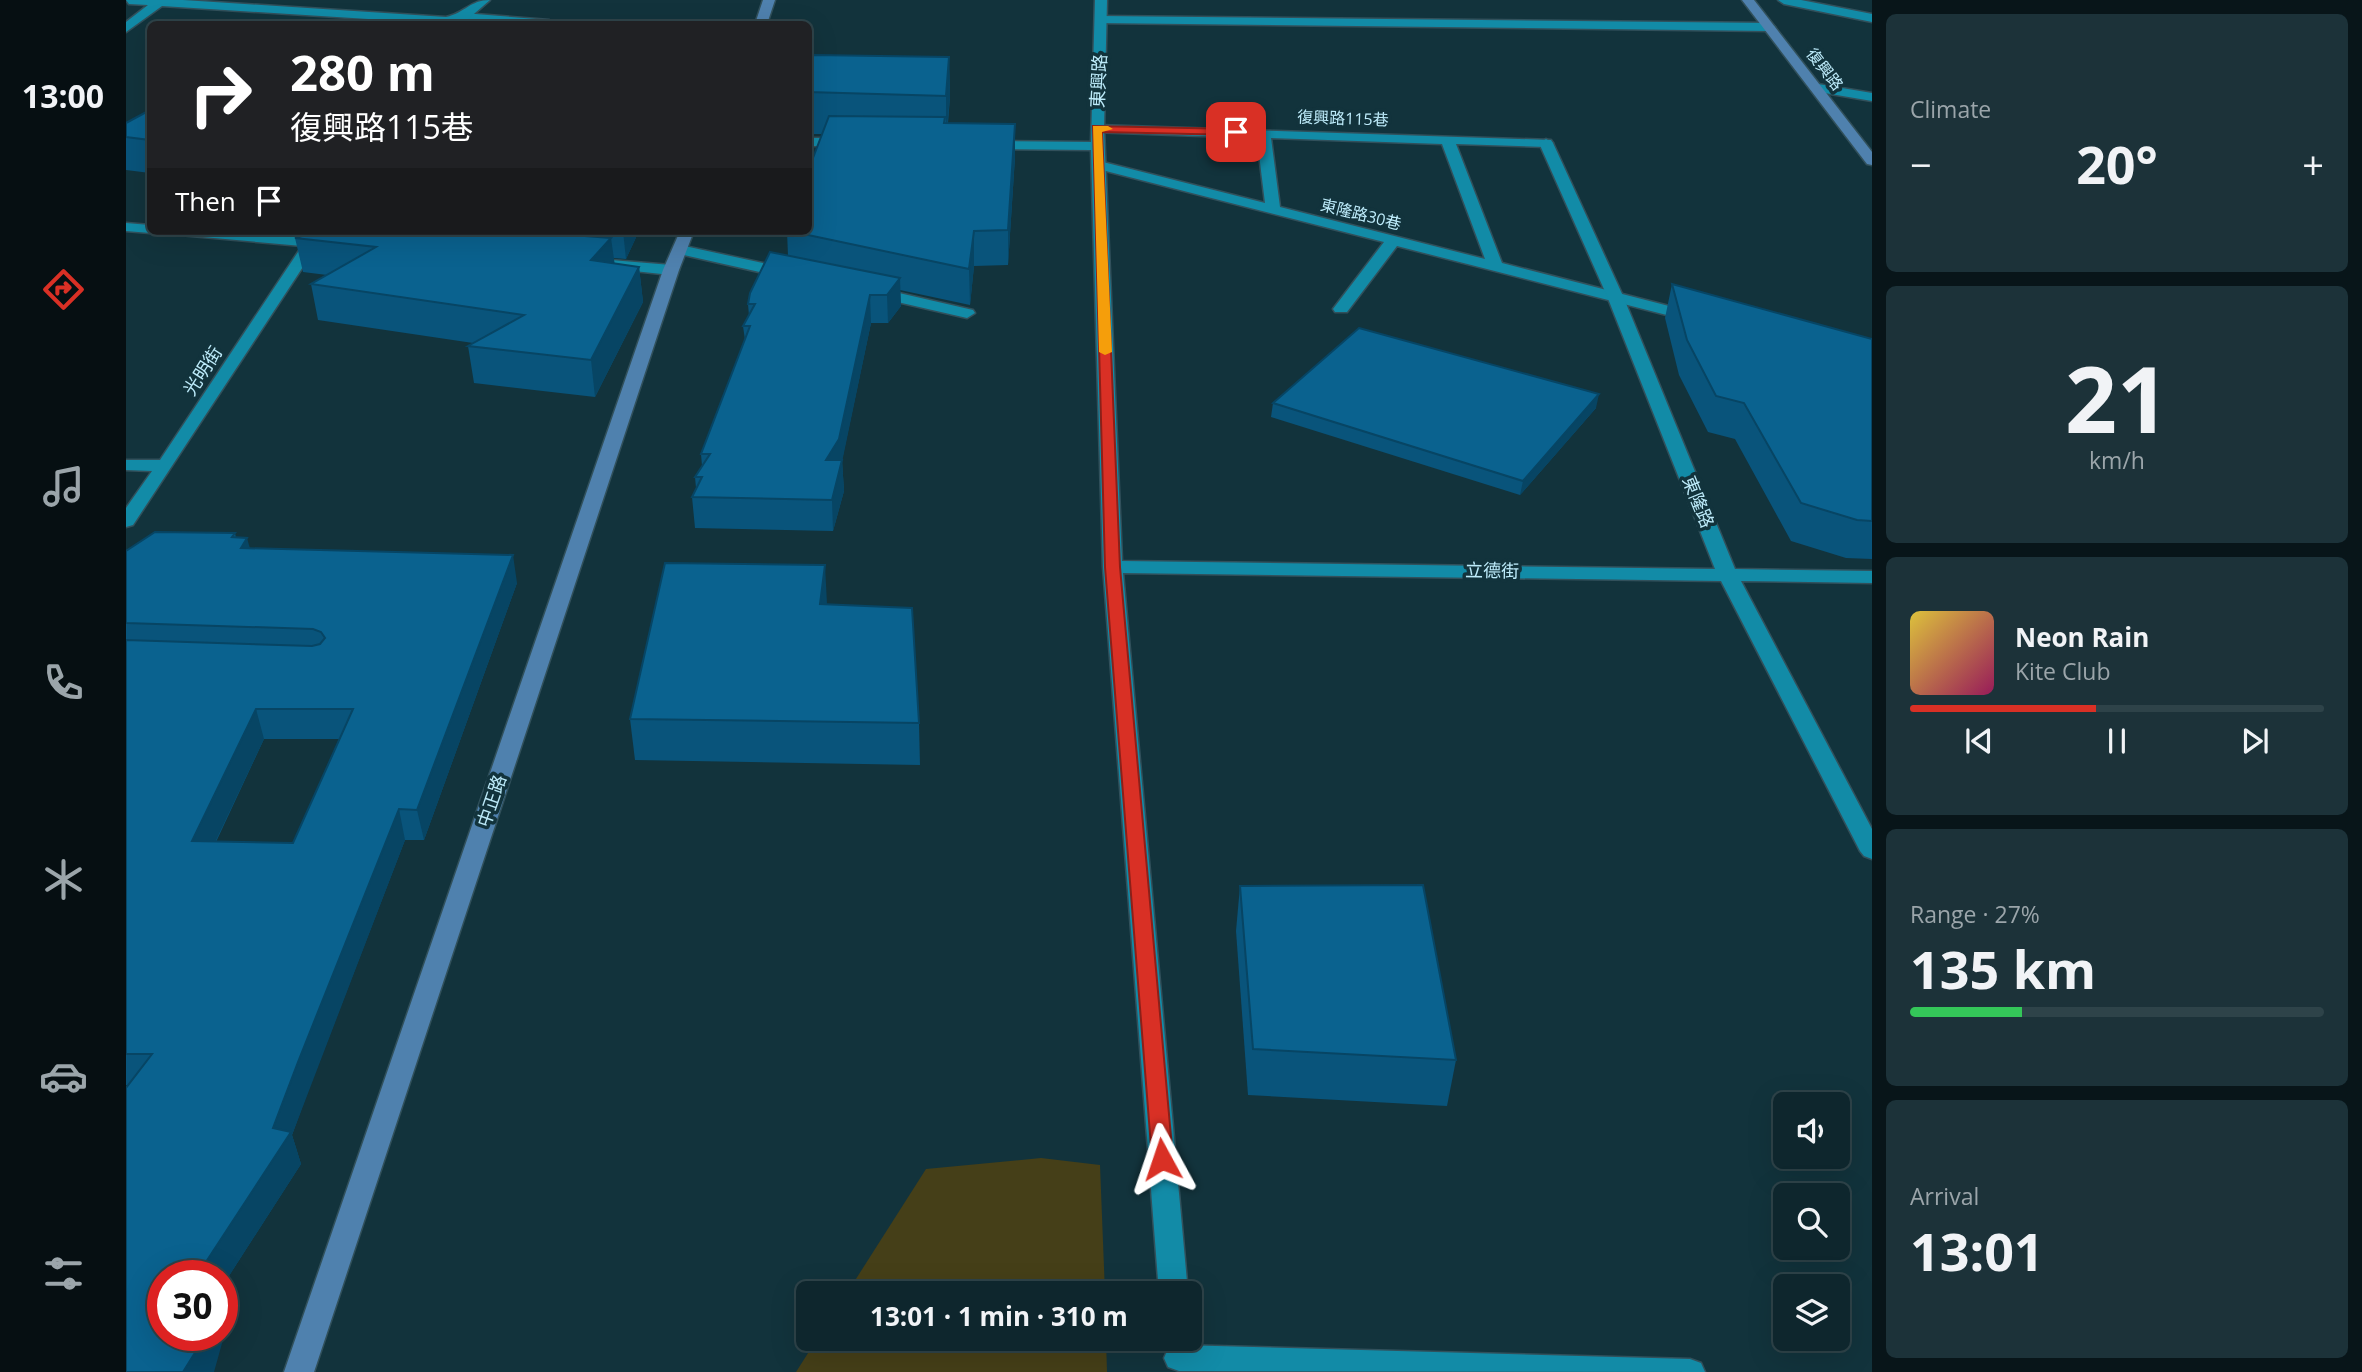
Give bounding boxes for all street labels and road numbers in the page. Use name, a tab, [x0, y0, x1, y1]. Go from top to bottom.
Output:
street label: 復興路	[1802, 43, 1848, 95]
street label: 東興路	[1085, 53, 1111, 109]
street label: 復興路115巷	[1297, 105, 1389, 131]
street label: 東隆路30巷	[1318, 193, 1404, 235]
street label: 光明街	[177, 341, 227, 400]
street label: 東隆路	[1678, 472, 1720, 531]
street label: 立德街	[1465, 558, 1519, 582]
street label: 中正路	[471, 771, 511, 830]

